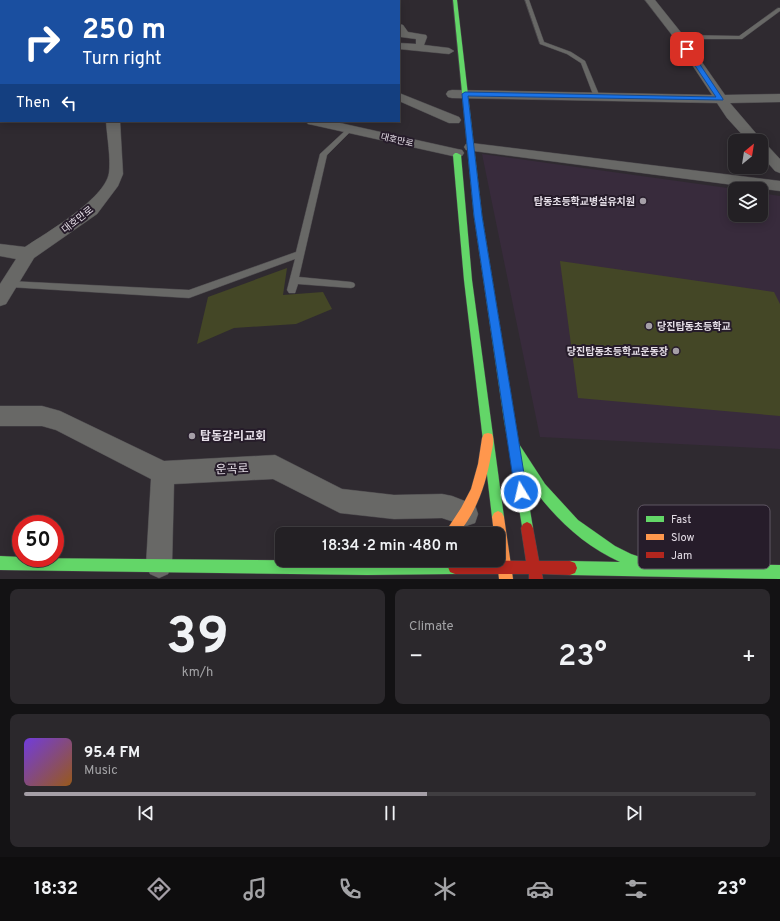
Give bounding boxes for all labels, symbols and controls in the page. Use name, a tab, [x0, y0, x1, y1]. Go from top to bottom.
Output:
text: 250 m	[82, 13, 166, 49]
icon: right	[16, 16, 68, 68]
pin	[670, 32, 704, 66]
icon: arrive	[676, 38, 698, 60]
text: Turn right	[82, 48, 162, 71]
icon: left	[58, 92, 80, 114]
text: Then	[16, 94, 50, 113]
street label: 대호만로	[380, 131, 414, 150]
north arrow	[728, 134, 768, 174]
map controls	[728, 134, 768, 222]
button: layers	[728, 182, 768, 222]
place label: 탑동초등학교병설유치원	[534, 195, 635, 209]
marker: 탑동초등학교병설유치원	[638, 196, 648, 206]
street label: 대호만로	[59, 204, 96, 237]
place label: 당진탑동초등학교	[657, 320, 731, 334]
marker: 당진탑동초등학교	[644, 321, 654, 331]
place label: 당진탑동초등학교운동장	[567, 345, 668, 359]
marker: 당진탑동초등학교운동장	[671, 346, 681, 356]
place label: 탑동감리교회	[200, 429, 266, 445]
marker: 탑동감리교회	[187, 431, 197, 441]
street label: 운곡로	[215, 461, 249, 479]
position arrow	[500, 471, 542, 513]
legend	[638, 505, 770, 569]
text: Fast	[671, 513, 691, 527]
speed limit sign: 50	[12, 515, 64, 567]
text: Slow	[671, 531, 694, 545]
text: 18:34 · 2 min · 480 m	[322, 537, 458, 556]
text: Jam	[671, 549, 692, 563]
text: 39	[166, 606, 229, 672]
text: Climate	[409, 619, 454, 635]
text: 23°	[558, 639, 607, 676]
text: −	[409, 644, 423, 671]
text: +	[742, 644, 756, 671]
text: km/h	[182, 665, 213, 681]
text: 95.4 FM	[84, 744, 140, 763]
text: Music	[84, 763, 118, 779]
icon: previous	[135, 802, 157, 824]
icon: pause	[379, 802, 401, 824]
icon: next	[623, 802, 645, 824]
icon: directions	[145, 875, 173, 903]
icon: music	[241, 875, 269, 903]
icon: phone	[336, 875, 364, 903]
icon: climate	[431, 875, 459, 903]
icon: car	[526, 875, 554, 903]
icon: filters	[622, 875, 650, 903]
text: 18:32	[34, 878, 78, 901]
text: 23°	[717, 878, 746, 901]

